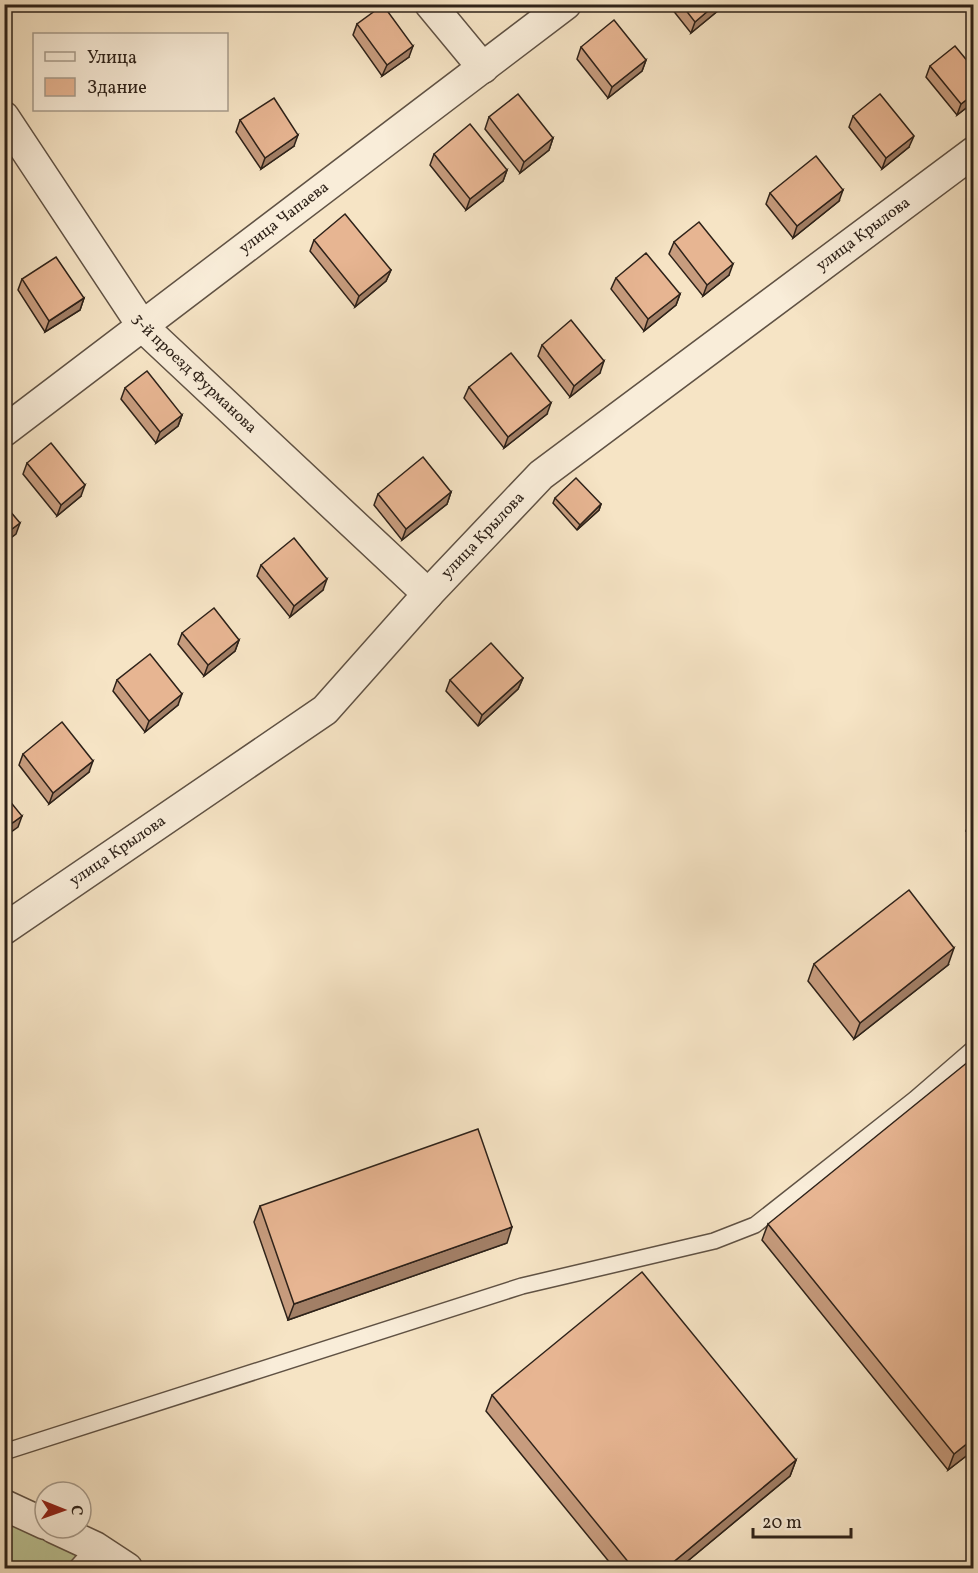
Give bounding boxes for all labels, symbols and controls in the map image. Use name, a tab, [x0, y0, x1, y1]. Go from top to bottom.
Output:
legend	[33, 33, 228, 111]
text: Улица	[87, 46, 137, 71]
text: Здание	[87, 76, 147, 101]
street label: улица Чапаева	[235, 177, 334, 259]
street label: улица Крылова	[812, 192, 915, 277]
street label: 3-й проезд Фурманова	[126, 310, 261, 439]
street label: улица Крылова	[437, 487, 530, 584]
street label: улица Крылова	[65, 810, 171, 892]
north arrow	[33, 1480, 93, 1540]
scale bar	[753, 1501, 850, 1539]
text: С	[65, 1505, 87, 1516]
text: 20 m	[762, 1511, 802, 1536]

